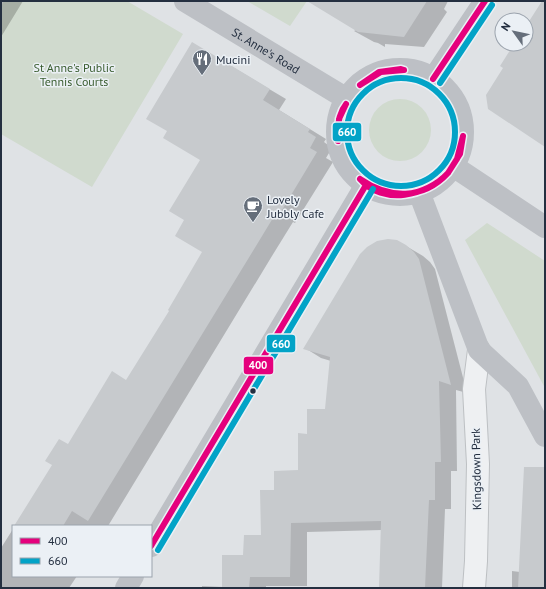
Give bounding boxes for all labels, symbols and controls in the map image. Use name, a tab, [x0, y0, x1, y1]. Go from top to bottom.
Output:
north arrow	[494, 12, 534, 52]
text: N	[498, 20, 513, 33]
street label: St. Anne's Road	[230, 24, 303, 76]
restaurant icon: Mucini	[191, 48, 213, 76]
place label: Mucini	[216, 52, 250, 67]
park label: St Anne's Public Tennis Courts	[34, 60, 115, 89]
line badge: 660	[332, 122, 362, 142]
text: 660	[338, 125, 356, 139]
place label: Lovely Jubbly Cafe	[266, 192, 324, 221]
cafe icon: Lovely Jubbly Cafe	[242, 195, 264, 223]
line badge: 660	[266, 334, 296, 353]
text: 660	[272, 337, 290, 351]
line badge: 400	[243, 356, 274, 375]
text: 400	[249, 358, 267, 372]
unlabelled marker	[248, 386, 258, 396]
street label: Kingsdown Park	[468, 428, 484, 510]
legend	[12, 525, 152, 577]
text: 400	[48, 533, 68, 548]
text: 660	[48, 553, 68, 568]

